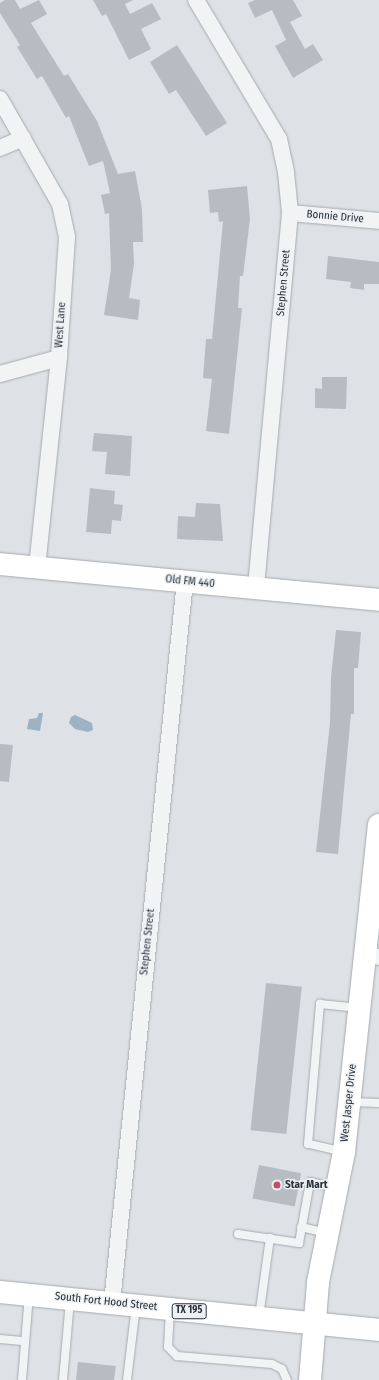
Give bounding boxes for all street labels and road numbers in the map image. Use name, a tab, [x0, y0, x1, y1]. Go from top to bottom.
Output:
street label: Bonnie Drive	[306, 208, 364, 226]
street label: Stephen Street	[275, 249, 293, 317]
street label: West Lane	[53, 302, 69, 348]
street label: Old FM 440	[165, 573, 215, 591]
street label: Stephen Street	[138, 908, 158, 976]
street label: West Jasper Drive	[338, 1063, 360, 1143]
street label: South Fort Hood Street	[54, 1290, 158, 1314]
road number: TX 195	[171, 1303, 207, 1319]

